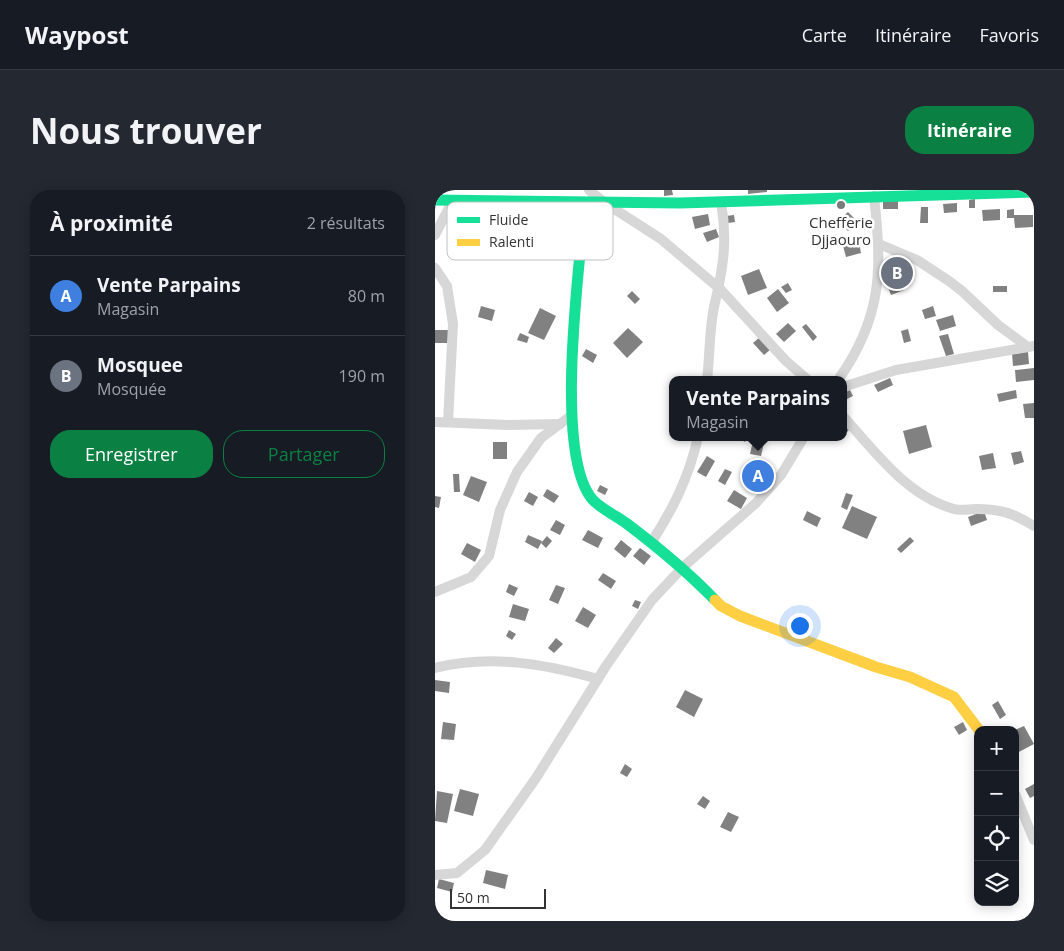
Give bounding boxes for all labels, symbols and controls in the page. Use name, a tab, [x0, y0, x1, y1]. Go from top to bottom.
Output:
text: Waypost	[25, 18, 129, 51]
text: Carte	[802, 23, 847, 47]
text: Itinéraire	[875, 23, 951, 47]
text: Favoris	[979, 23, 1039, 47]
button: Itinéraire	[905, 106, 1034, 154]
text: Nous trouver	[30, 107, 262, 154]
marker: Chefferie Djjaouro	[835, 199, 847, 211]
legend	[447, 202, 613, 260]
text: À proximité	[50, 209, 173, 237]
text: Fluide	[489, 210, 528, 229]
text: 2 résultats	[307, 212, 385, 234]
place label: Chefferie Djjaouro	[809, 212, 873, 249]
text: Ralenti	[489, 232, 534, 251]
pin: B	[881, 254, 913, 292]
text: Vente Parpains	[97, 272, 241, 298]
text: A	[60, 285, 72, 307]
text: 80 m	[348, 285, 385, 307]
text: Magasin	[97, 298, 159, 320]
text: Mosquee	[97, 352, 183, 378]
text: B	[61, 365, 71, 387]
text: 190 m	[339, 365, 385, 387]
popup	[669, 376, 847, 441]
text: Mosquée	[97, 378, 166, 400]
text: Vente Parpains	[686, 385, 830, 411]
text: Magasin	[686, 411, 748, 433]
button: Enregistrer	[50, 430, 213, 478]
button: Partager	[223, 430, 385, 478]
pin: A	[742, 457, 774, 495]
your location	[787, 613, 813, 639]
map controls	[974, 726, 1019, 906]
button: +	[974, 726, 1019, 771]
button: −	[974, 771, 1019, 816]
button: locate	[974, 816, 1019, 861]
button: layers	[974, 861, 1019, 906]
scale bar	[450, 886, 546, 909]
text: 50 m	[457, 888, 490, 907]

